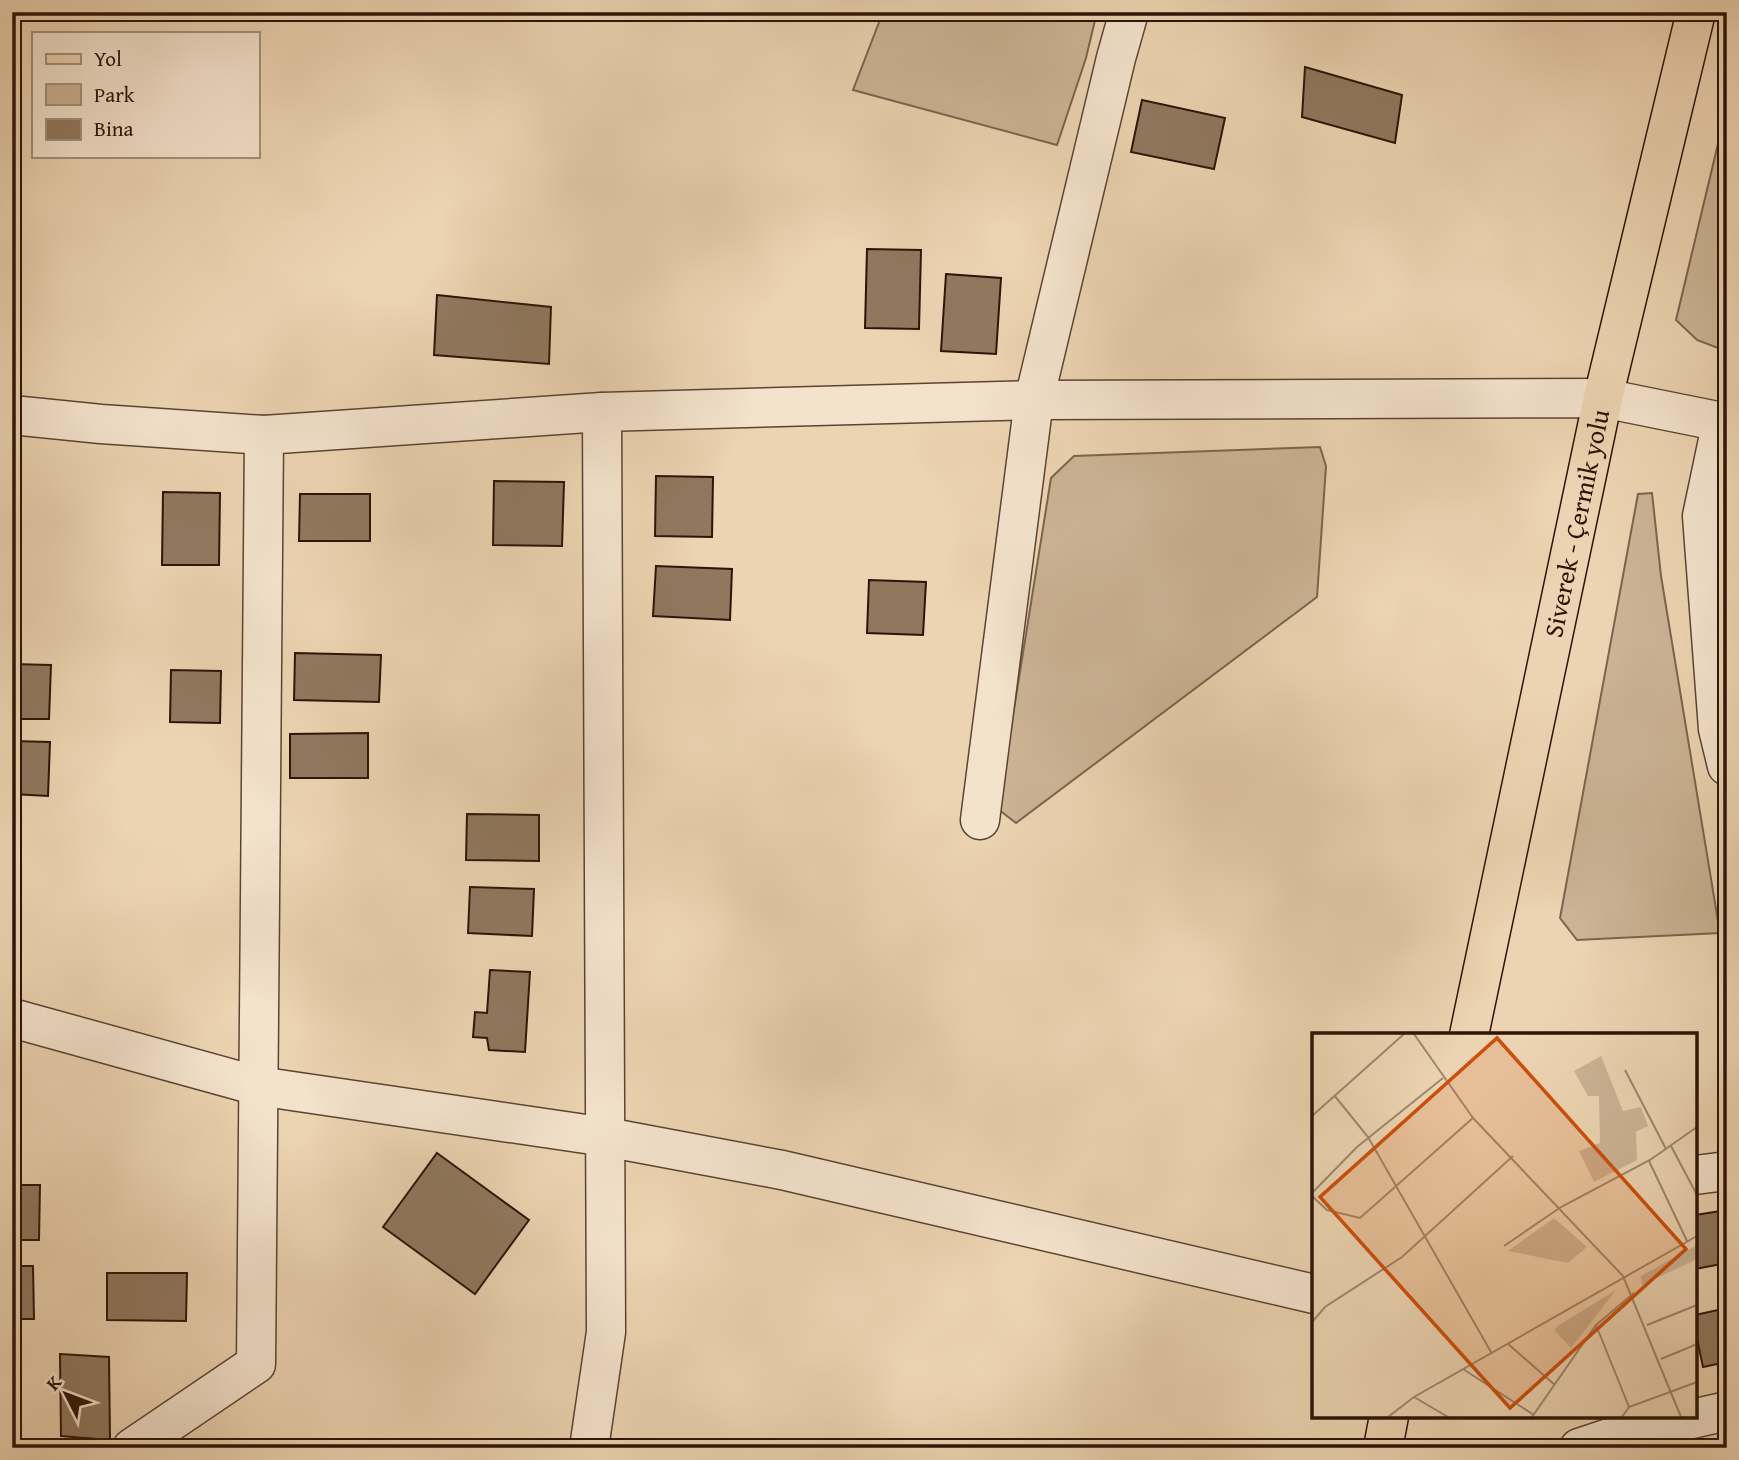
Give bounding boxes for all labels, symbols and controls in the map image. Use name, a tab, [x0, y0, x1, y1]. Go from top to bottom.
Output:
legend	[32, 32, 259, 158]
text: Yol	[94, 43, 122, 74]
text: Park	[94, 79, 135, 110]
text: Bina	[94, 113, 134, 144]
street label: Siverek - Çermik yolu	[1533, 405, 1619, 641]
inset map	[1312, 1033, 1697, 1418]
north arrow	[32, 1358, 102, 1428]
text: K	[39, 1369, 68, 1396]

